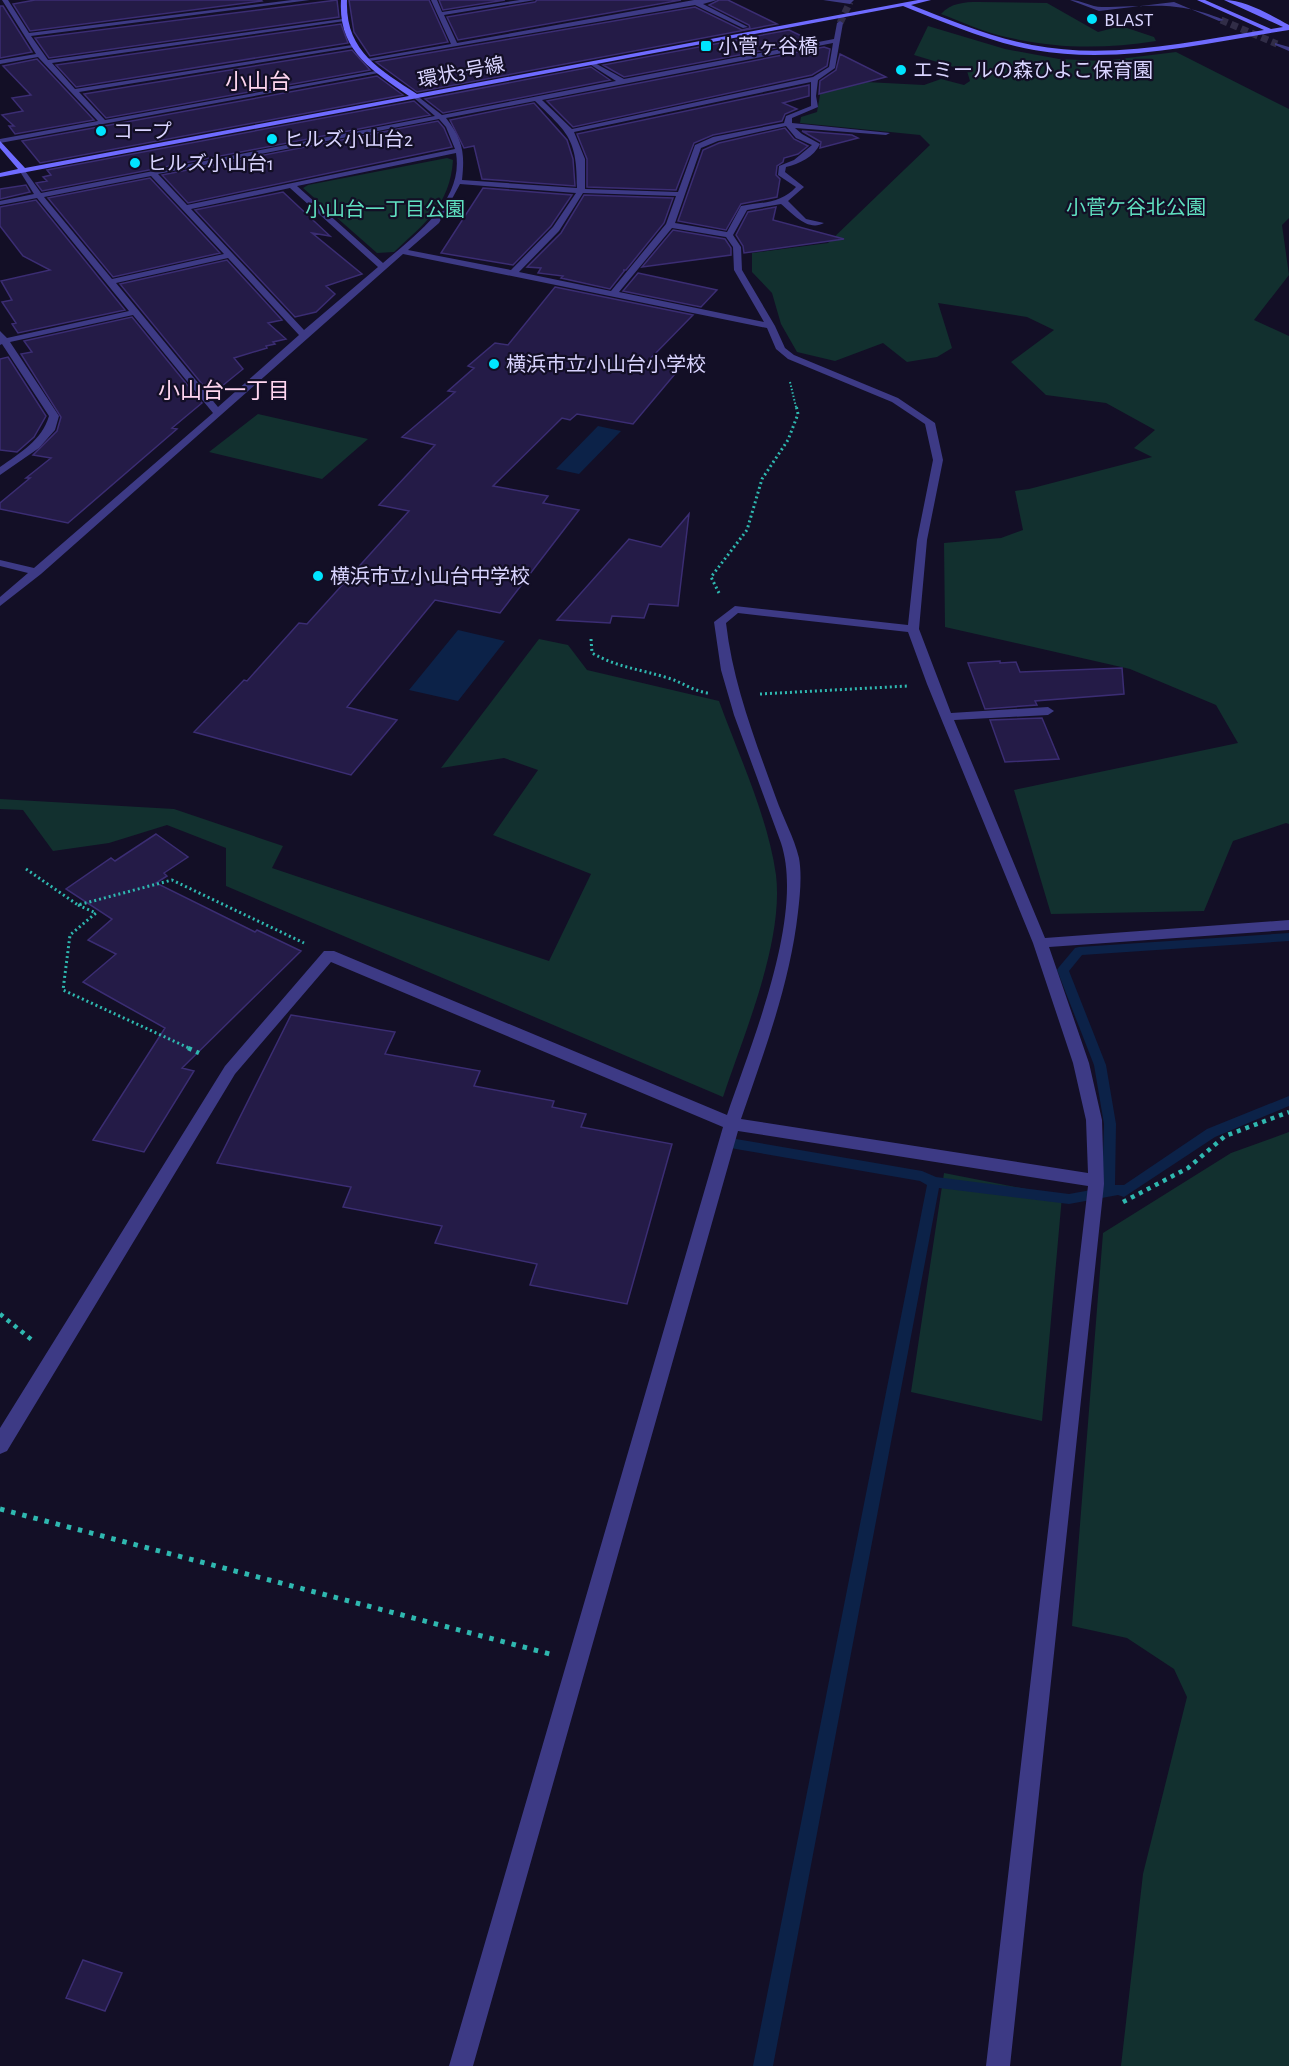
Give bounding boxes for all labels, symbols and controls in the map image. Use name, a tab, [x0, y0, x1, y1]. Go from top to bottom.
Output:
place label: BLAST	[1104, 10, 1154, 30]
marker: BLAST	[1085, 12, 1099, 26]
place label: 小菅ヶ谷橋	[718, 36, 818, 57]
marker: 小菅ヶ谷橋	[699, 39, 713, 53]
street label: 環状3号線	[416, 53, 506, 91]
place label: エミールの森ひよこ保育園	[913, 60, 1153, 81]
marker: エミールの森ひよこ保育園	[894, 63, 908, 77]
district label: 小山台	[225, 70, 291, 93]
place label: コープ	[113, 121, 172, 142]
marker: コープ	[94, 124, 108, 138]
place label: ヒルズ小山台2	[284, 129, 413, 150]
marker: ヒルズ小山台2	[265, 132, 279, 146]
place label: ヒルズ小山台1	[147, 153, 274, 174]
marker: ヒルズ小山台1	[128, 156, 142, 170]
park label: 小菅ケ谷北公園	[1066, 197, 1206, 218]
park label: 小山台一丁目公園	[305, 199, 465, 220]
place label: 横浜市立小山台小学校	[506, 354, 706, 375]
marker: 横浜市立小山台小学校	[487, 357, 501, 371]
district label: 小山台一丁目	[158, 379, 290, 402]
place label: 横浜市立小山台中学校	[330, 566, 530, 587]
marker: 横浜市立小山台中学校	[311, 569, 325, 583]

